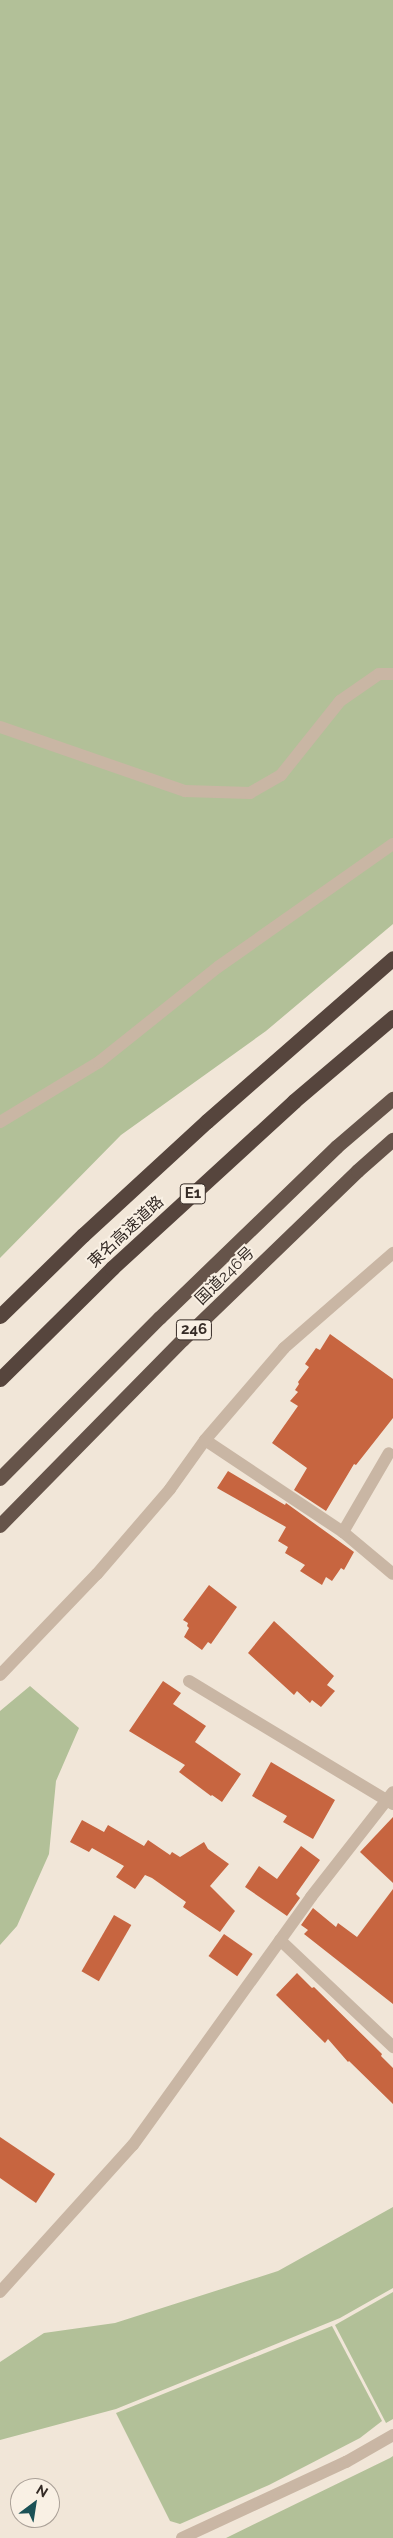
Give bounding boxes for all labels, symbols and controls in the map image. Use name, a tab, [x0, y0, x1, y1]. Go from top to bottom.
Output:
road number: E1	[179, 1182, 207, 1206]
street label: 東名高速道路	[84, 1192, 168, 1272]
street label: 国道246号	[191, 1243, 259, 1309]
road number: 246	[175, 1318, 213, 1342]
north arrow	[10, 2478, 60, 2528]
text: N	[34, 2481, 51, 2501]

